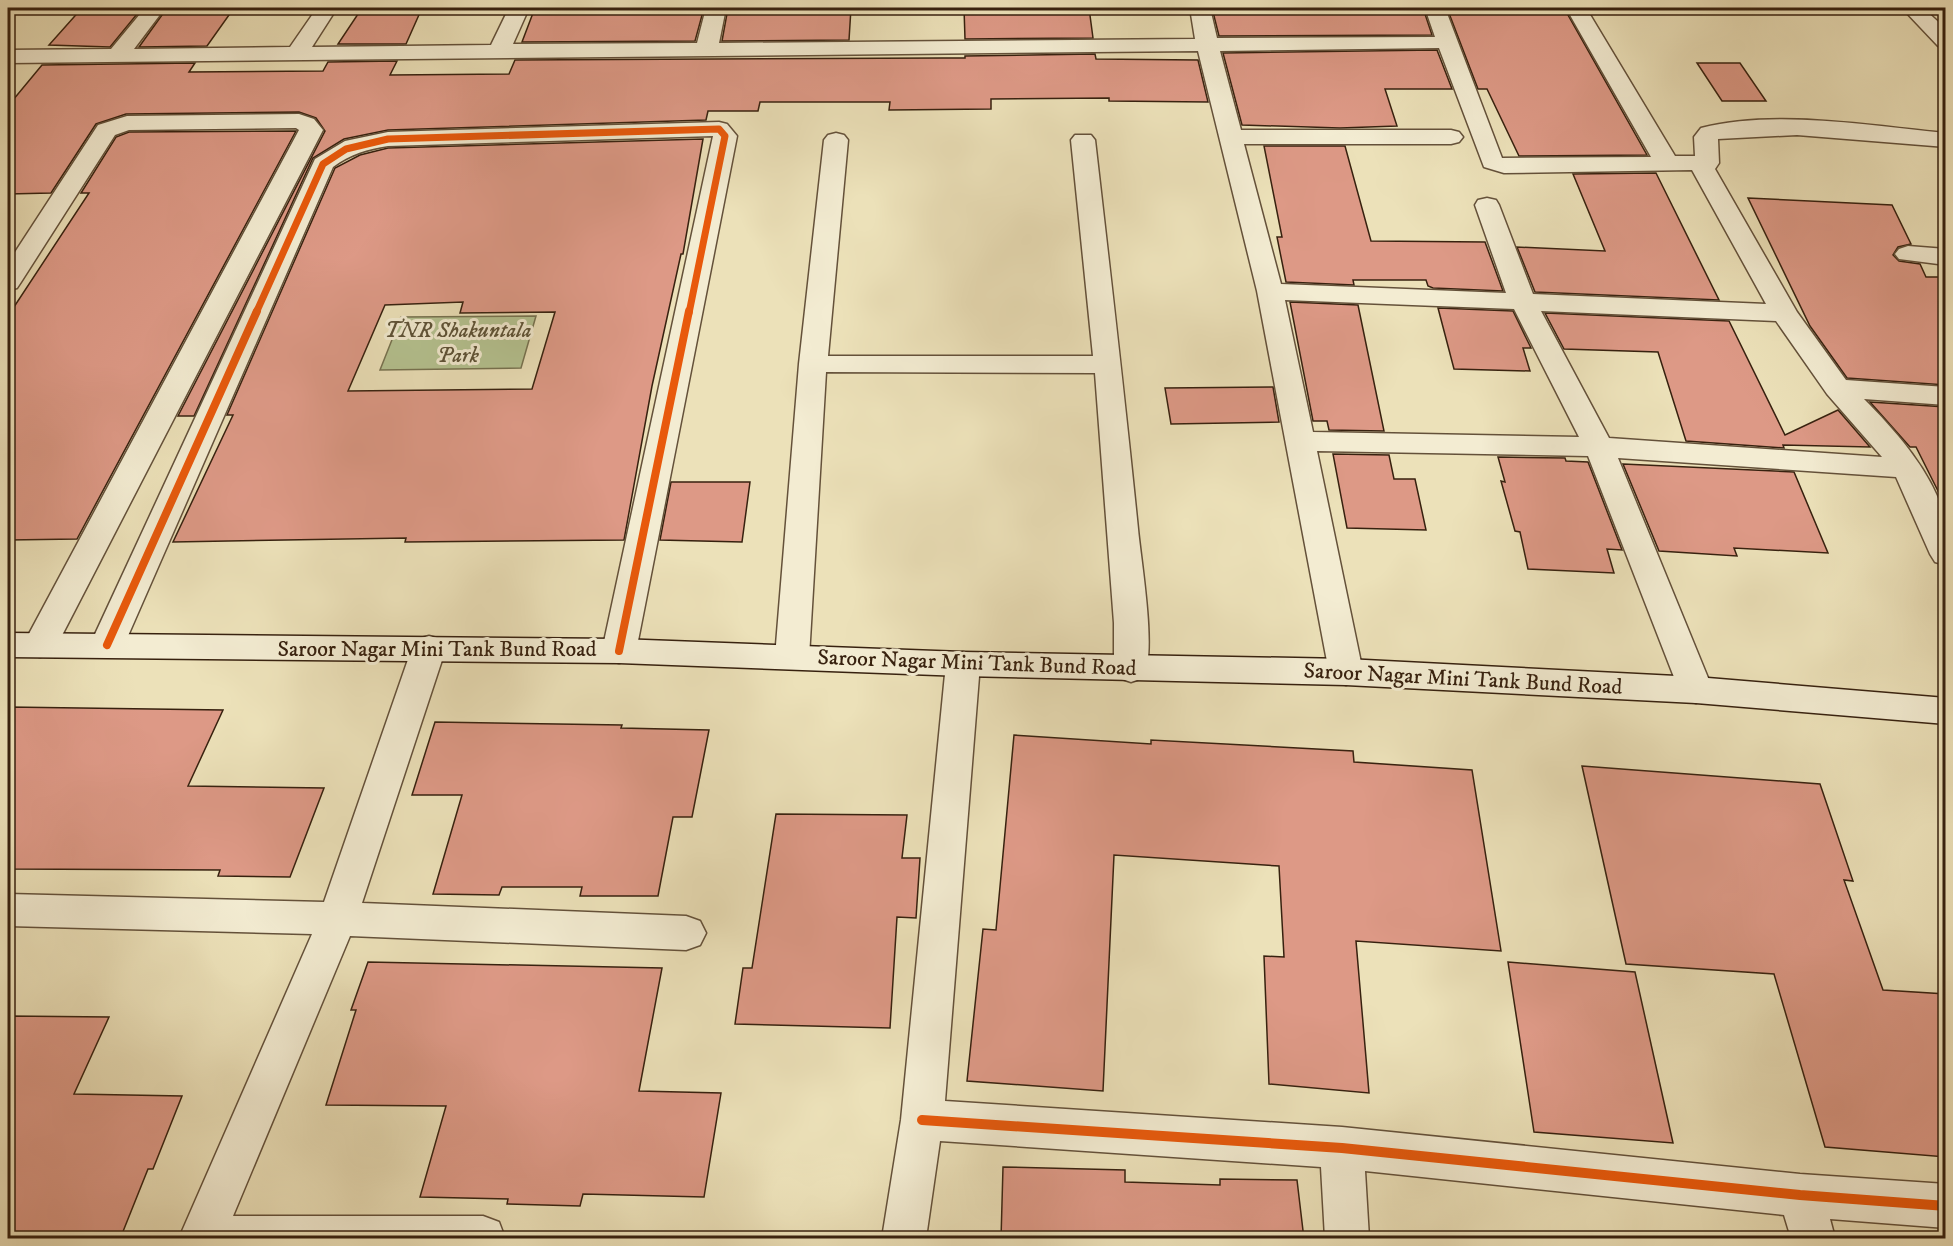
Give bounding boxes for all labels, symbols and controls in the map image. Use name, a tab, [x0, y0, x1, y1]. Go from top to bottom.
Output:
park label: TNR Shakuntala Park	[384, 317, 532, 369]
street label: Saroor Nagar Mini Tank Bund Road	[277, 636, 597, 663]
street label: Saroor Nagar Mini Tank Bund Road	[817, 644, 1137, 682]
street label: Saroor Nagar Mini Tank Bund Road	[1303, 657, 1623, 701]

